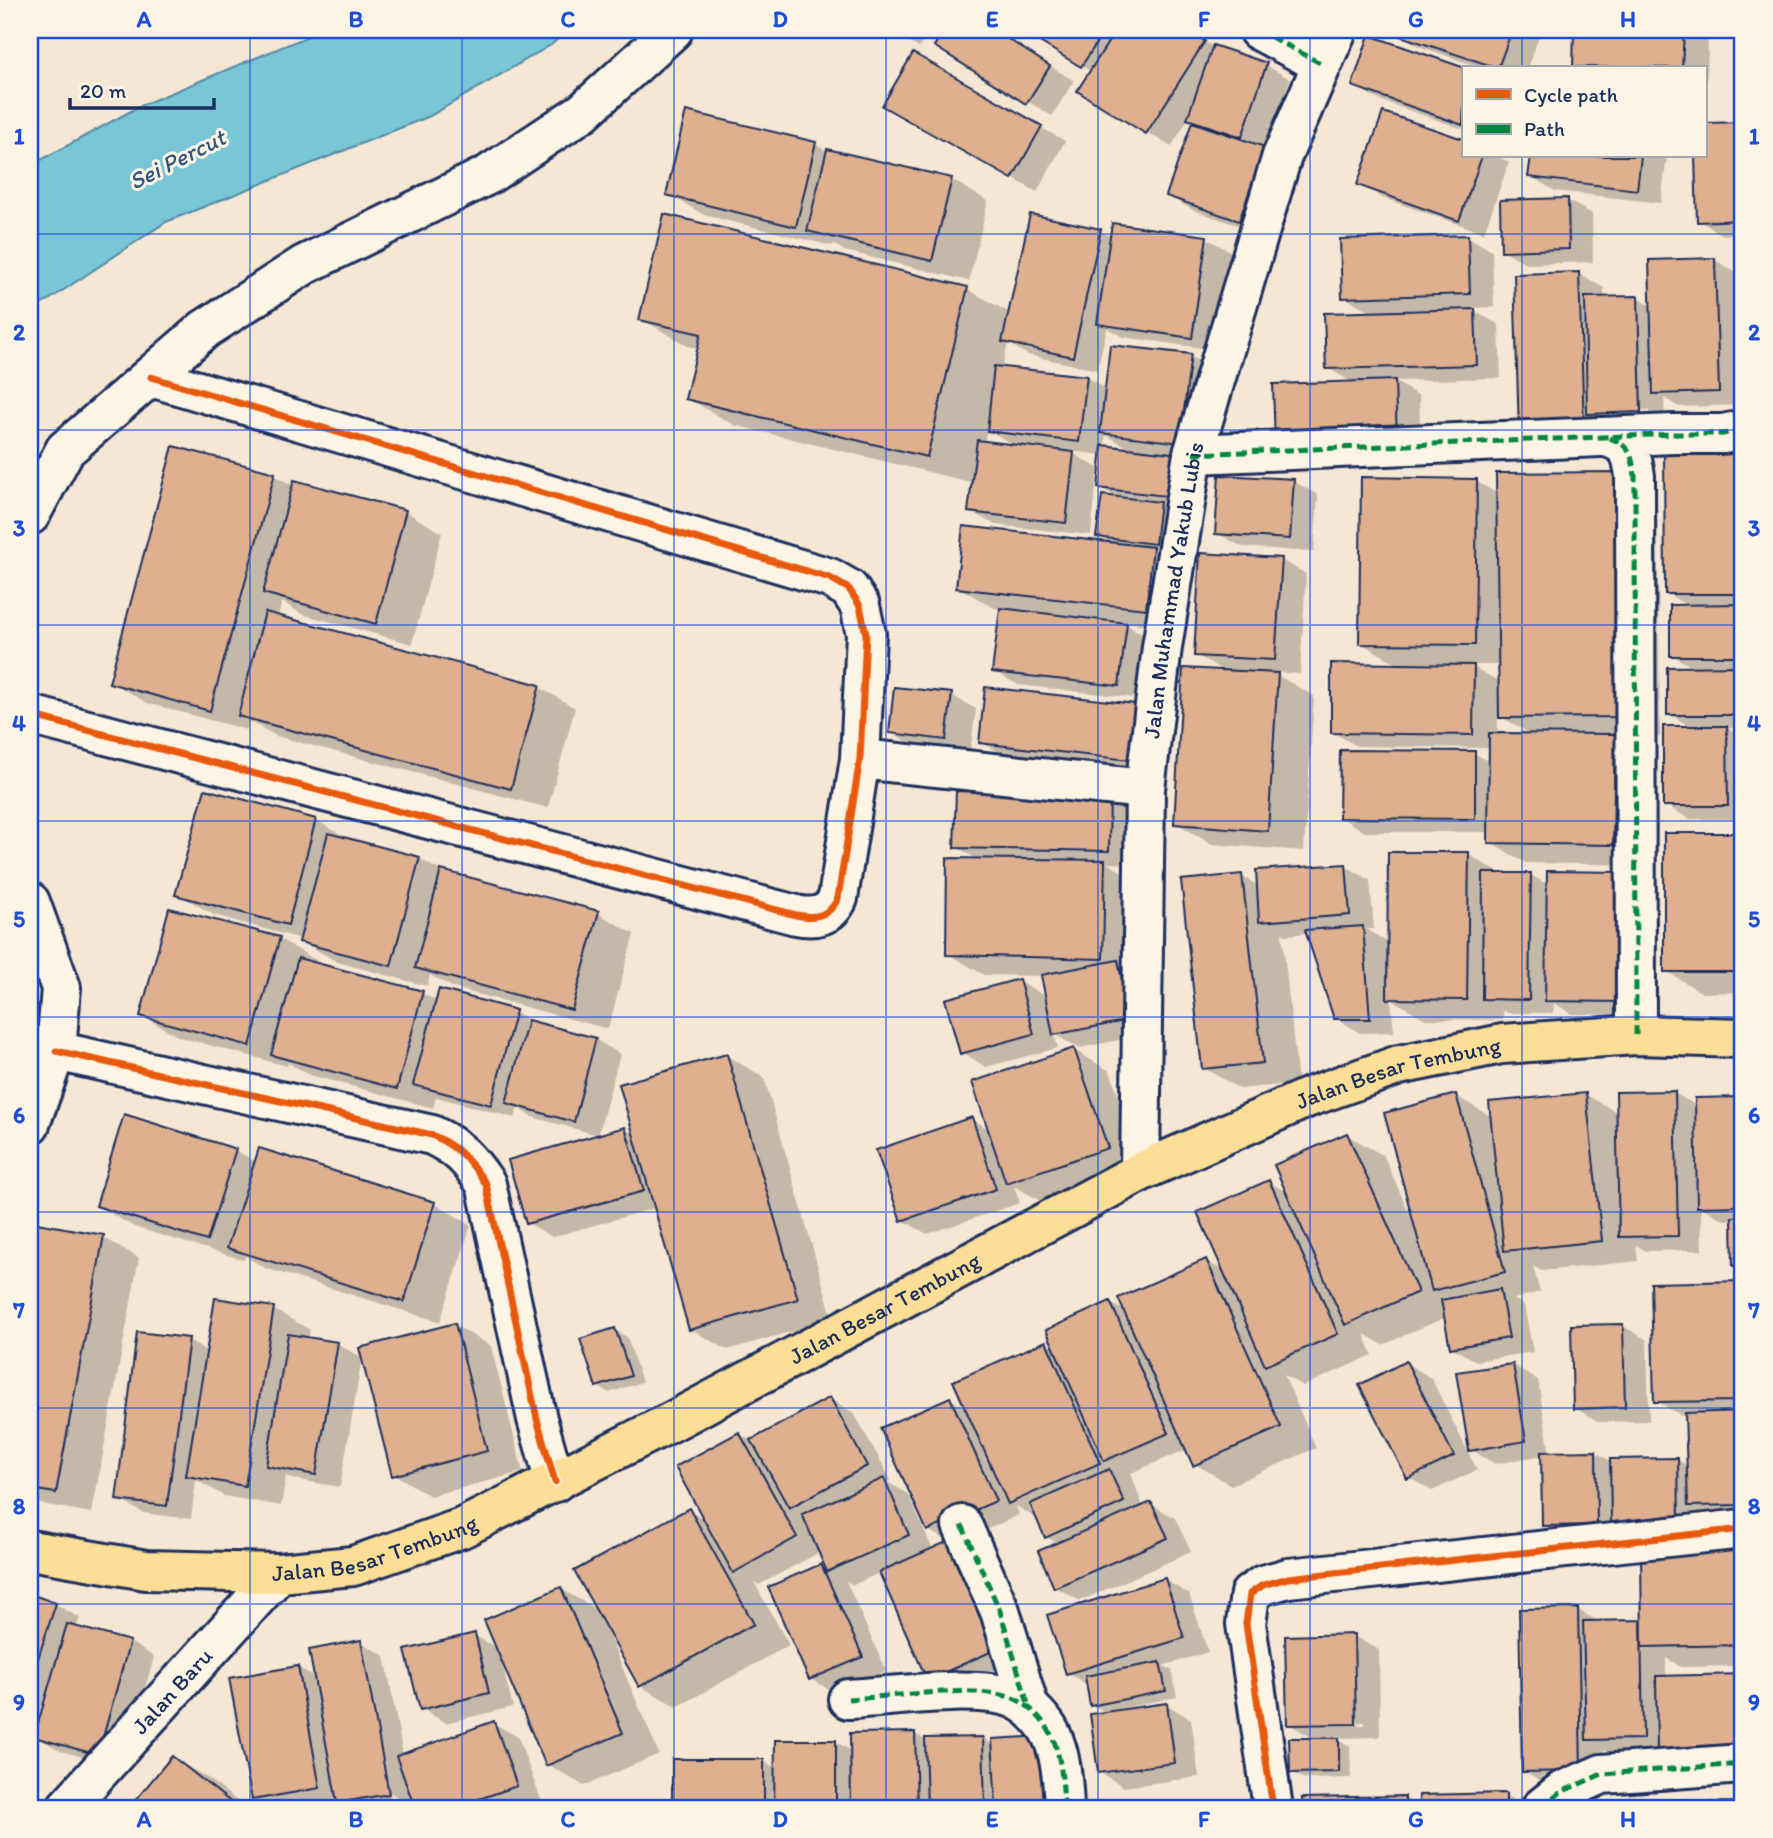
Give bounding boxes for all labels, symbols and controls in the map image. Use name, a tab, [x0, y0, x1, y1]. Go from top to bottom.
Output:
text: A	[136, 5, 152, 33]
text: B	[349, 5, 364, 33]
text: C	[561, 5, 576, 33]
text: D	[772, 5, 788, 33]
text: E	[986, 5, 999, 33]
text: F	[1198, 5, 1211, 33]
text: G	[1408, 5, 1424, 33]
text: H	[1620, 5, 1636, 33]
scale bar	[70, 66, 214, 110]
legend	[1462, 66, 1706, 158]
text: 20 m	[80, 78, 127, 103]
text: Cycle path	[1524, 82, 1618, 107]
text: Path	[1524, 116, 1565, 141]
water label: Sei Percut	[124, 121, 232, 196]
text: 1	[14, 122, 25, 150]
text: 1	[1749, 122, 1760, 150]
text: 2	[13, 318, 26, 346]
text: 2	[1748, 318, 1761, 346]
street label: Jalan Muhammad Yakub Lubis	[1137, 438, 1210, 740]
text: 3	[13, 514, 26, 542]
text: 3	[1748, 514, 1761, 542]
text: 4	[12, 709, 26, 737]
text: 4	[1747, 709, 1761, 737]
text: 5	[13, 905, 25, 933]
text: 5	[1748, 905, 1760, 933]
street label: Jalan Besar Tembung	[1291, 1031, 1503, 1115]
text: 6	[13, 1101, 25, 1129]
text: 6	[1748, 1101, 1760, 1129]
street label: Jalan Besar Tembung	[784, 1246, 985, 1370]
text: 7	[12, 1296, 25, 1324]
text: 7	[1747, 1296, 1760, 1324]
text: 8	[13, 1492, 26, 1520]
text: 8	[1748, 1492, 1761, 1520]
street label: Jalan Besar Tembung	[272, 1508, 483, 1587]
street label: Jalan Baru	[126, 1642, 218, 1740]
text: 9	[13, 1688, 25, 1716]
text: 9	[1748, 1688, 1760, 1716]
text: A	[136, 1805, 152, 1833]
text: B	[349, 1805, 364, 1833]
text: C	[561, 1805, 576, 1833]
text: D	[772, 1805, 788, 1833]
text: E	[986, 1805, 999, 1833]
text: F	[1198, 1805, 1211, 1833]
text: G	[1408, 1805, 1424, 1833]
text: H	[1620, 1805, 1636, 1833]

